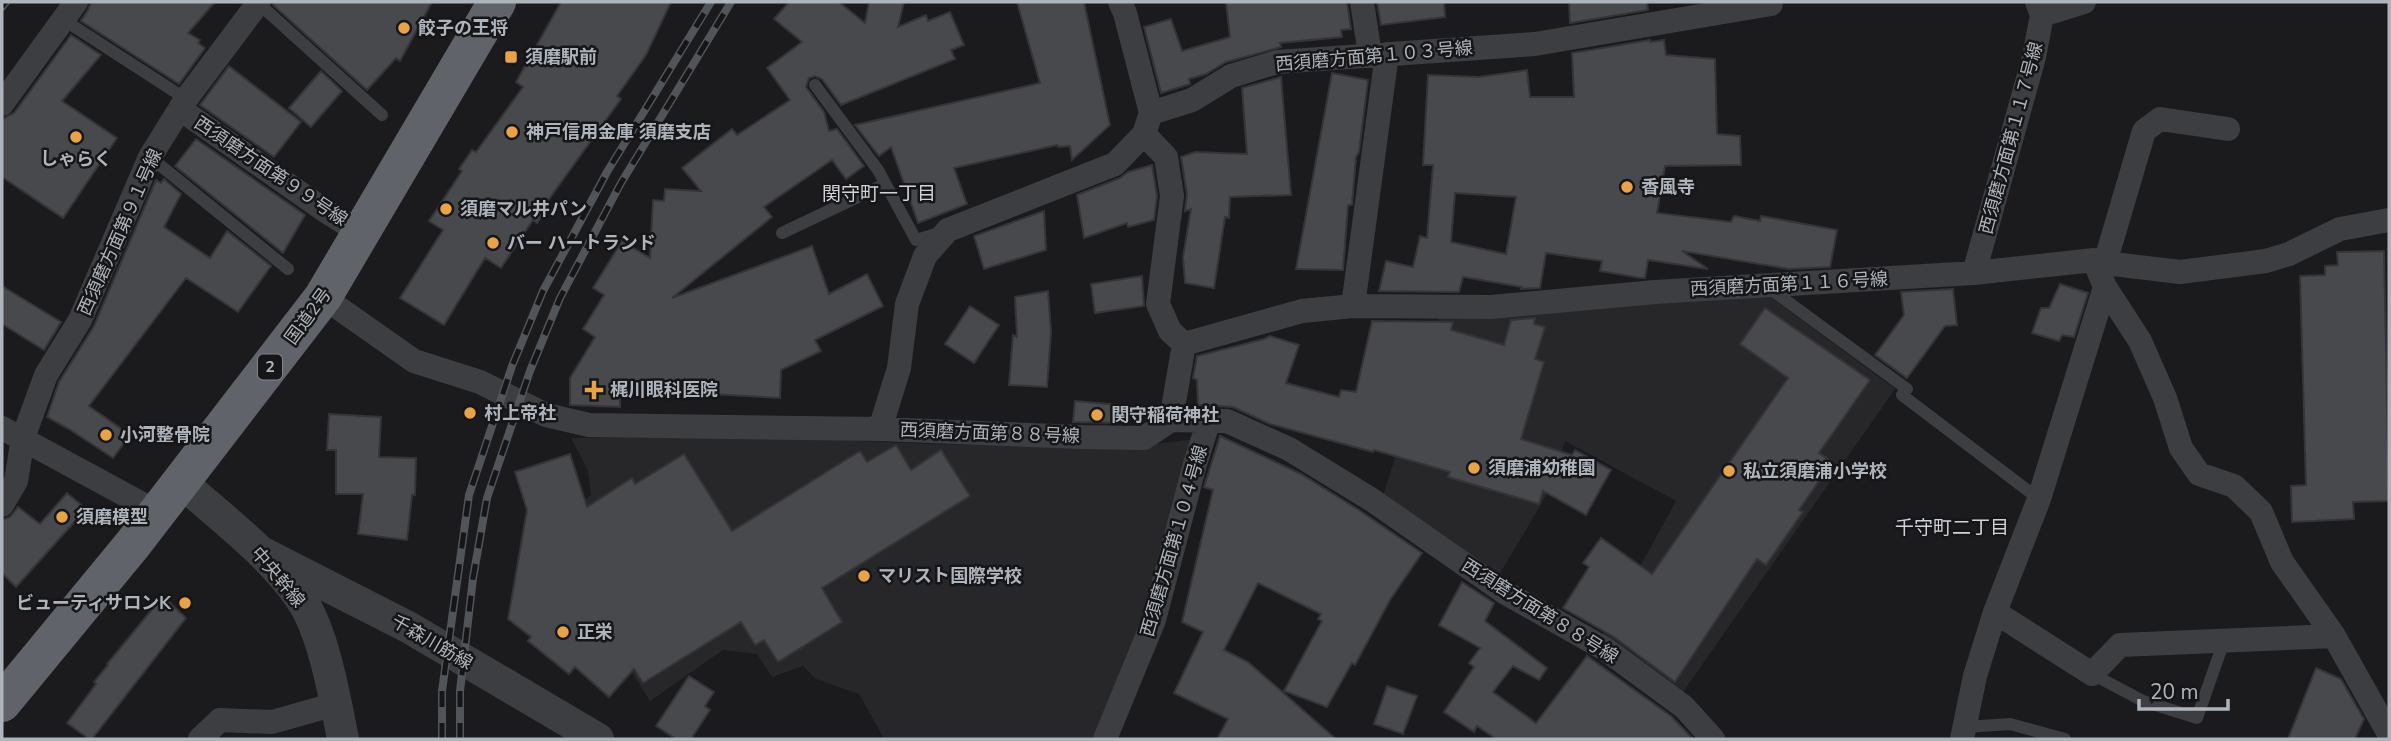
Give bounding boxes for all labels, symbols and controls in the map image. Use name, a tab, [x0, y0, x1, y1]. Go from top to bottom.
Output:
place label: 餃子の王将	[417, 16, 508, 40]
marker: 餃子の王将	[396, 20, 412, 36]
street label: 西須磨方面第１０３号線	[1274, 35, 1474, 77]
street label: 西須磨方面第１１７号線	[1974, 39, 2048, 237]
place label: 須磨駅前	[525, 45, 597, 69]
marker: 須磨駅前	[503, 49, 519, 65]
street label: 西須磨方面第９９号線	[190, 111, 352, 231]
place label: 神戸信用金庫 須磨支店	[526, 120, 711, 144]
marker: 神戸信用金庫 須磨支店	[504, 124, 520, 140]
marker: しゃらく	[68, 129, 84, 145]
street label: 西須磨方面第９１号線	[72, 145, 168, 319]
place label: しゃらく	[40, 147, 112, 171]
place label: 香風寺	[1641, 175, 1695, 199]
marker: 香風寺	[1619, 179, 1635, 195]
district label: 関守町一丁目	[822, 181, 936, 207]
place label: 須磨マル井パン	[460, 197, 587, 221]
marker: 須磨マル井パン	[438, 201, 454, 217]
place label: バー ハートランド	[507, 231, 656, 255]
marker: バー ハートランド	[485, 235, 501, 251]
street label: 西須磨方面第１１６号線	[1690, 267, 1888, 301]
street label: 国道2号	[279, 283, 337, 349]
road number: 2	[258, 354, 282, 380]
place label: 梶川眼科医院	[610, 378, 718, 402]
marker: 梶川眼科医院	[584, 380, 604, 400]
place label: 村上帝社	[484, 401, 556, 425]
place label: 関守稲荷神社	[1111, 403, 1219, 427]
marker: 村上帝社	[462, 405, 478, 421]
marker: 関守稲荷神社	[1089, 407, 1105, 423]
street label: 西須磨方面第８８号線	[900, 418, 1080, 448]
place label: 小河整骨院	[120, 423, 210, 447]
marker: 小河整骨院	[98, 427, 114, 443]
street label: 西須磨方面第１０４号線	[1135, 443, 1213, 639]
place label: 須磨浦幼稚園	[1488, 456, 1596, 480]
place label: 私立須磨浦小学校	[1743, 459, 1887, 483]
marker: 須磨浦幼稚園	[1466, 460, 1482, 476]
marker: 私立須磨浦小学校	[1721, 463, 1737, 479]
place label: 須磨模型	[76, 505, 148, 529]
marker: 須磨模型	[54, 509, 70, 525]
district label: 千守町二丁目	[1895, 515, 2009, 541]
street label: 中央幹線	[246, 542, 310, 612]
street label: 西須磨方面第８８号線	[1457, 553, 1623, 669]
place label: マリスト国際学校	[878, 564, 1022, 588]
marker: マリスト国際学校	[856, 568, 872, 584]
place label: ビューティサロンK	[16, 591, 172, 615]
marker: ビューティサロンK	[177, 595, 193, 611]
street label: 千森川筋線	[387, 609, 477, 675]
place label: 正栄	[577, 620, 613, 644]
marker: 正栄	[555, 624, 571, 640]
scale bar	[2139, 668, 2228, 712]
text: 20 m	[2150, 678, 2199, 706]

